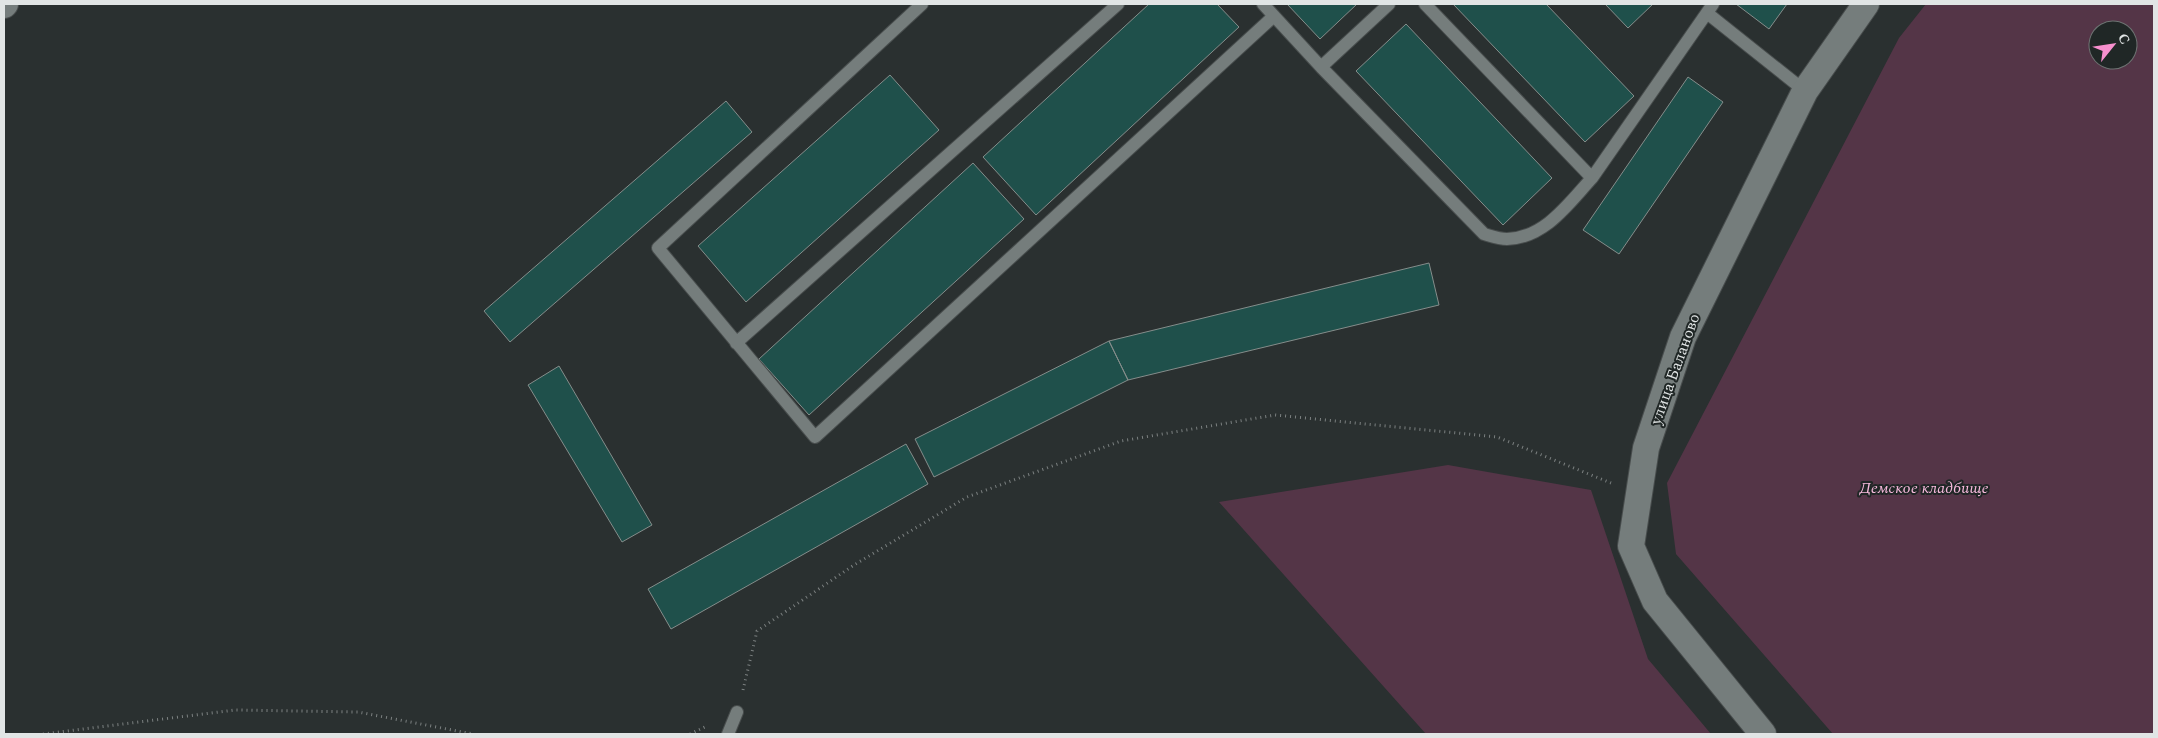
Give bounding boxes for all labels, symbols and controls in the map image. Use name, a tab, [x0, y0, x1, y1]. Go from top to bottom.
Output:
north arrow	[2088, 20, 2138, 70]
text: С	[2112, 29, 2135, 48]
street label: улица Баланово	[1643, 310, 1706, 429]
park label: Демское кладбище	[1858, 476, 1989, 500]

